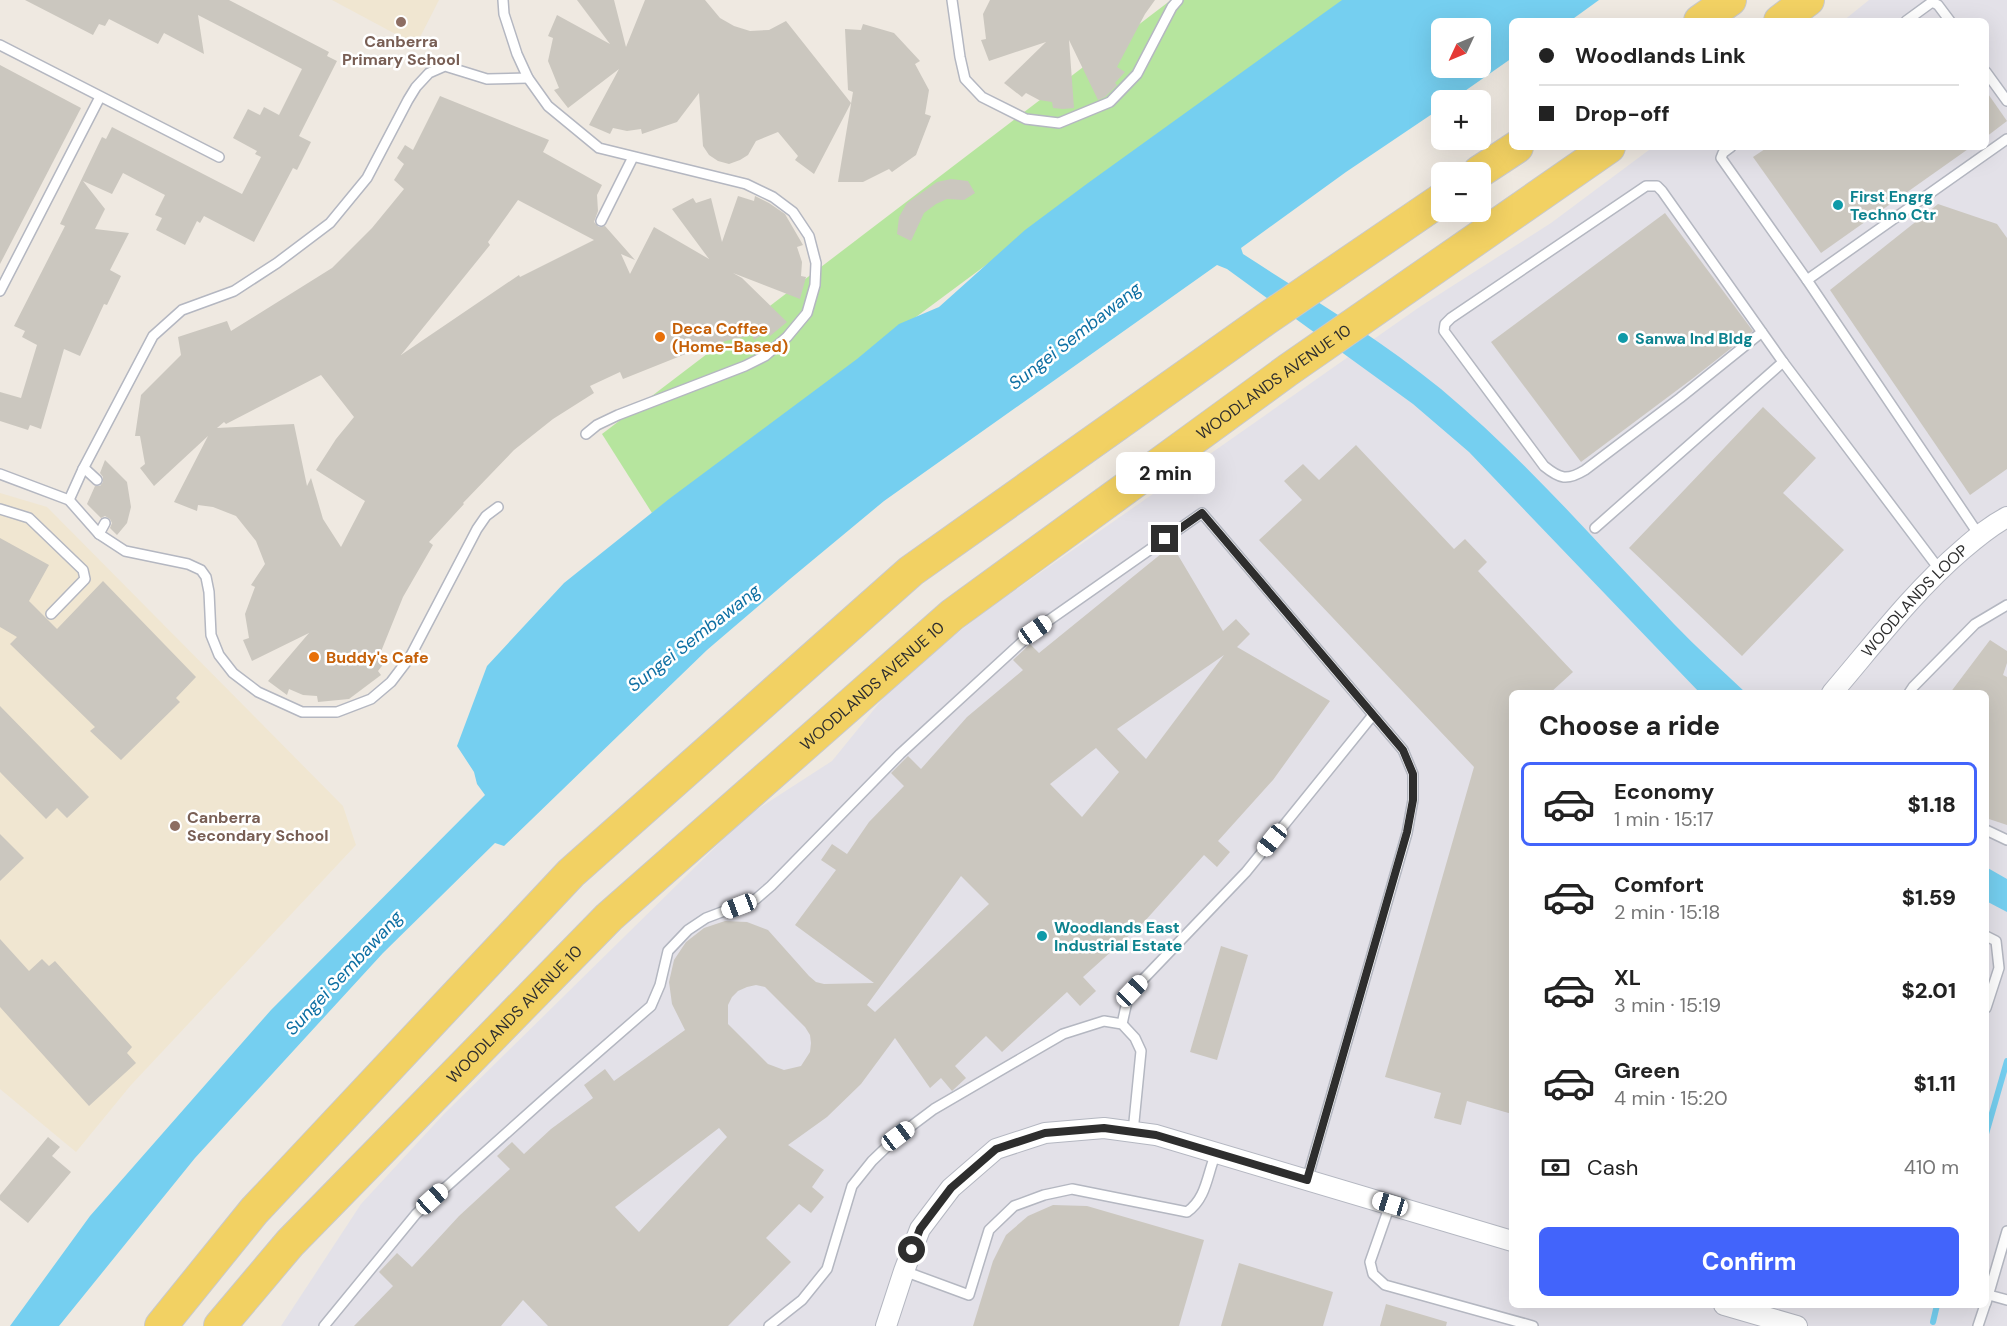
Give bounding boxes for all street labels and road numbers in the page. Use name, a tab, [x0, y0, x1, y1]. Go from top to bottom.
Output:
street label: WOODLANDS AVENUE 10	[1192, 319, 1355, 444]
street label: WOODLANDS LOOP	[1857, 540, 1972, 661]
street label: WOODLANDS AVENUE 10	[796, 617, 949, 755]
street label: WOODLANDS AVENUE 10	[442, 941, 587, 1088]

